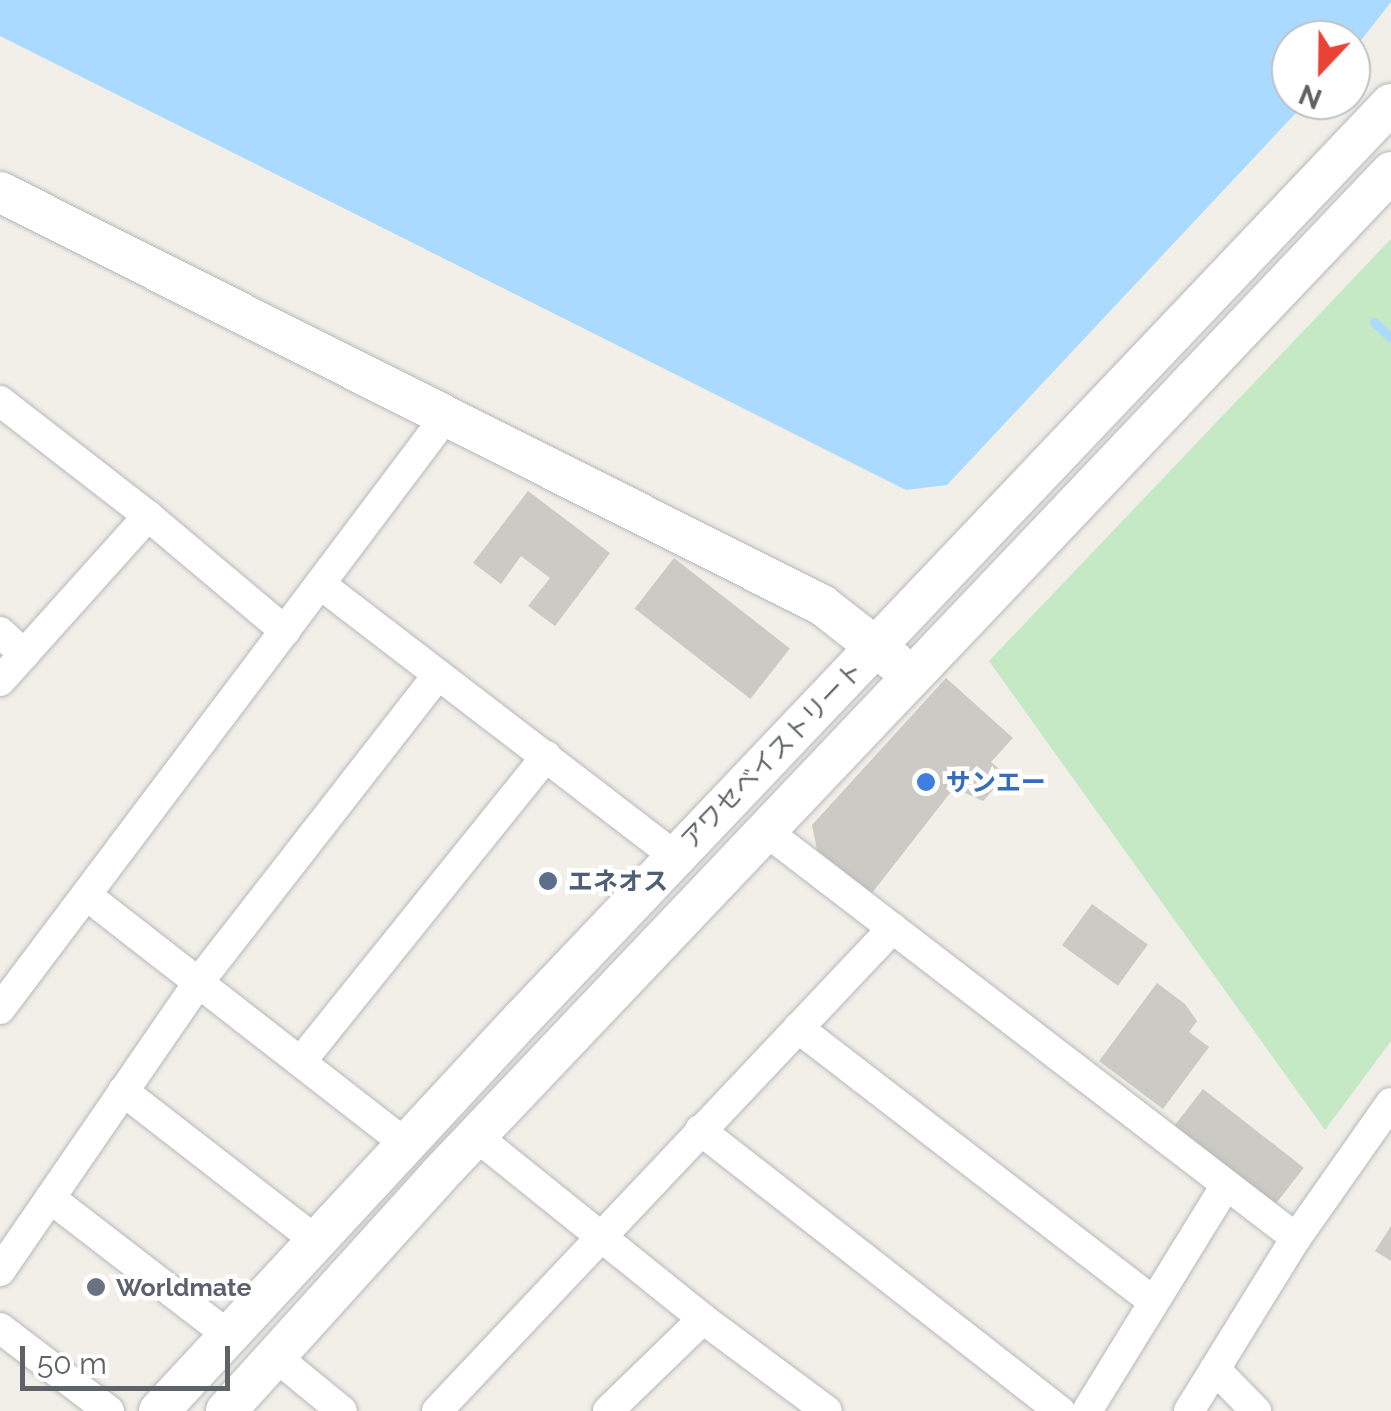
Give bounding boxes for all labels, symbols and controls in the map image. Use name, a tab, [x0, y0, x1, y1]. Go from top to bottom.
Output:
north arrow	[1271, 20, 1371, 120]
text: N	[1294, 77, 1326, 116]
street label: アワセベイストリート	[674, 655, 870, 855]
place label: サンエー	[946, 767, 1046, 797]
marker: サンエー	[915, 771, 937, 793]
place label: エネオス	[568, 866, 668, 896]
marker: エネオス	[537, 870, 559, 892]
place label: Worldmate	[116, 1272, 251, 1302]
marker: Worldmate	[85, 1276, 107, 1298]
scale bar	[25, 1326, 235, 1388]
text: 50 m	[37, 1346, 107, 1381]

